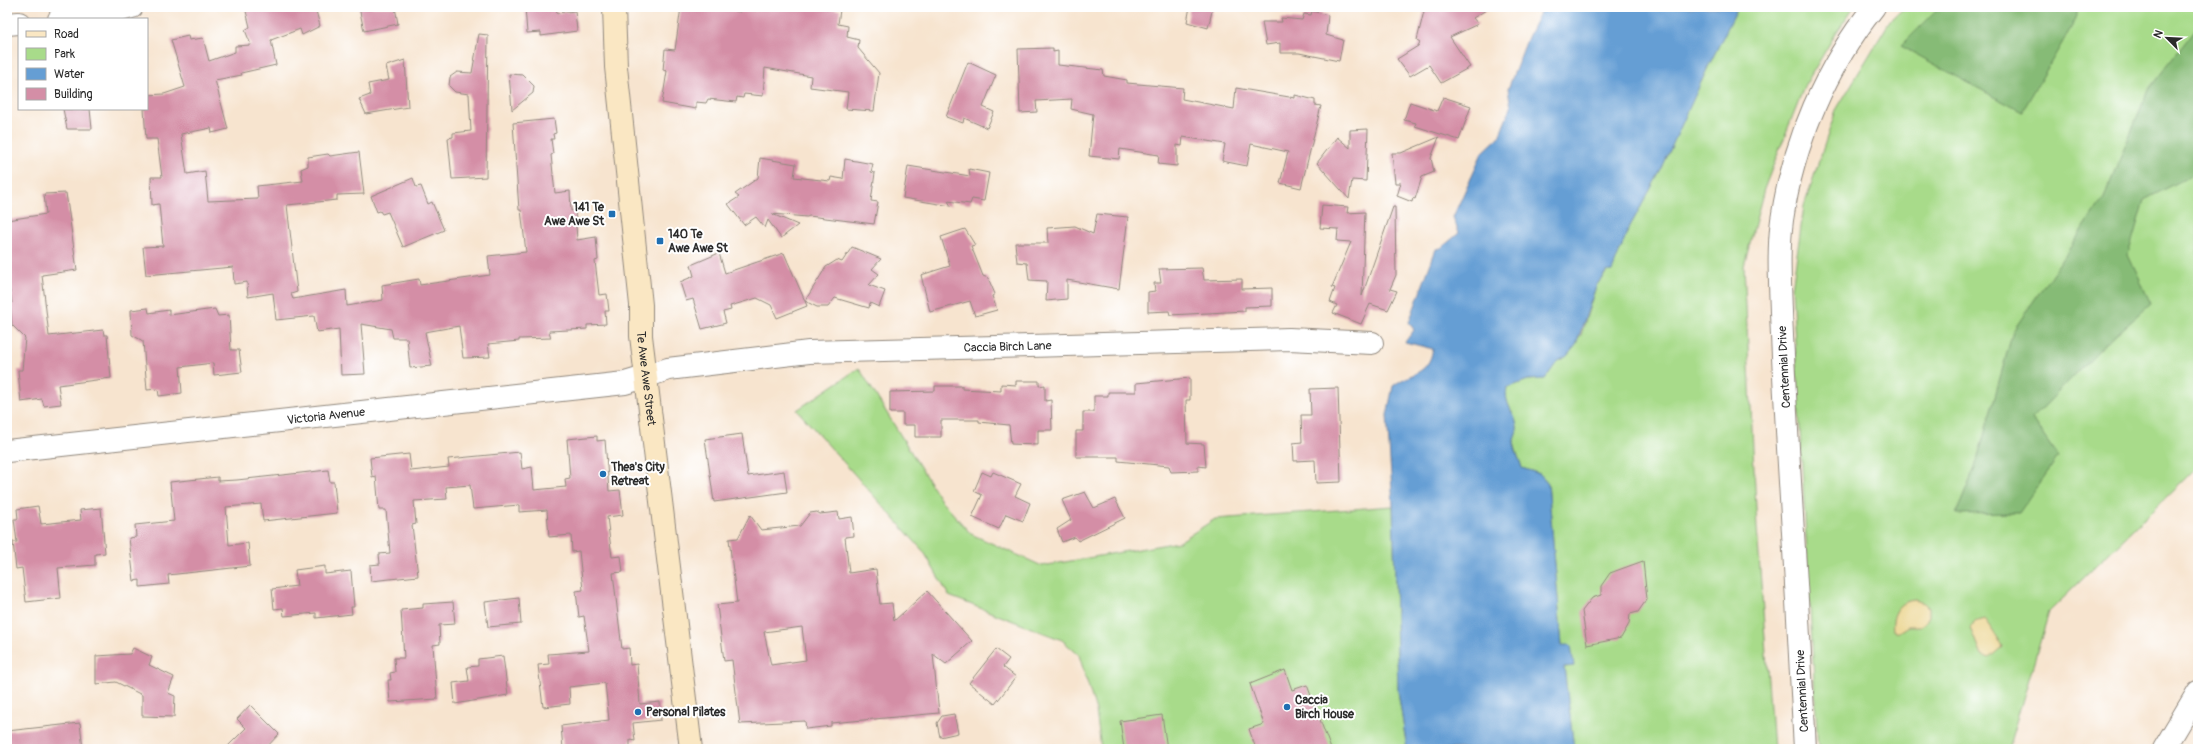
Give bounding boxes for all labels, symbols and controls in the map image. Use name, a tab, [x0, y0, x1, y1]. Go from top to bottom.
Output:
legend	[18, 18, 148, 110]
north arrow	[2147, 18, 2187, 58]
text: Road	[54, 27, 79, 42]
text: N	[2151, 28, 2166, 40]
text: Park	[54, 47, 75, 62]
text: Water	[54, 67, 85, 82]
text: Building	[54, 87, 93, 102]
place label: 141 Te Awe Awe St	[544, 200, 605, 229]
marker: 141 Te Awe Awe St	[607, 209, 617, 219]
place label: 140 Te Awe Awe St	[668, 227, 729, 256]
marker: 140 Te Awe Awe St	[655, 236, 665, 246]
street label: Centennial Drive	[1775, 325, 1794, 409]
street label: Te Awe Awe Street	[633, 331, 659, 427]
street label: Caccia Birch Lane	[963, 338, 1052, 356]
street label: Victoria Avenue	[286, 405, 366, 428]
place label: Thea's City Retreat	[610, 460, 666, 489]
marker: Thea's City Retreat	[598, 469, 608, 479]
street label: Centennial Drive	[1793, 649, 1812, 733]
place label: Caccia Birch House	[1295, 693, 1355, 722]
marker: Caccia Birch House	[1282, 702, 1292, 712]
place label: Personal Pilates	[646, 705, 726, 720]
marker: Personal Pilates	[633, 707, 643, 717]

